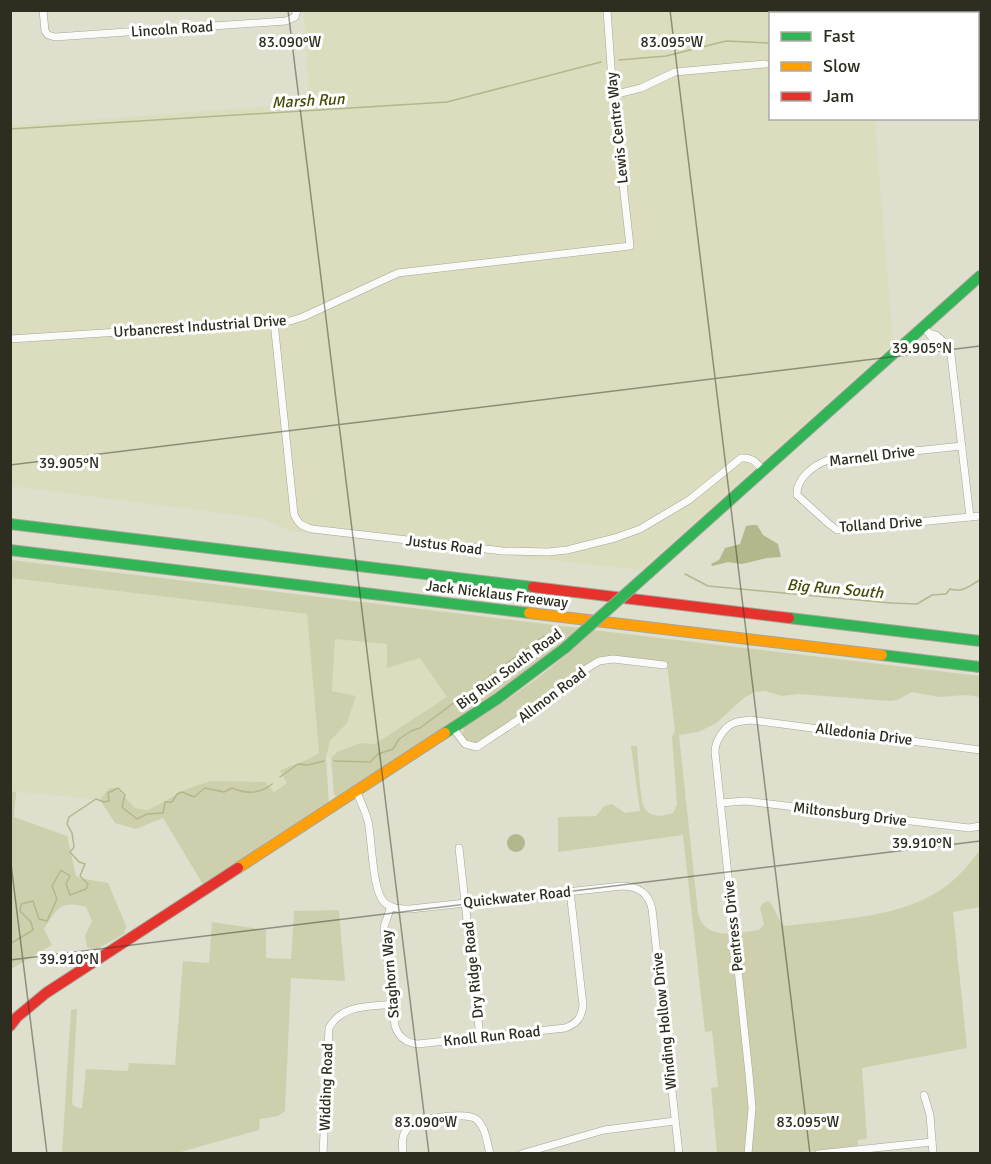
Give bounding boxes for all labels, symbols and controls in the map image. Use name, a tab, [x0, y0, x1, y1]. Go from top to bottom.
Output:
legend	[769, 12, 979, 120]
street label: Lincoln Road	[130, 17, 214, 41]
text: Fast	[823, 25, 855, 47]
text: 83.090°W	[259, 33, 322, 51]
text: 83.095°W	[641, 33, 704, 51]
text: Slow	[823, 55, 860, 77]
street label: Lewis Centre Way	[602, 71, 632, 185]
text: Jam	[823, 85, 854, 107]
water label: Marsh Run	[271, 89, 346, 113]
street label: Urbancrest Industrial Drive	[113, 311, 287, 341]
text: 39.905°N	[892, 339, 952, 357]
street label: Marnell Drive	[828, 442, 916, 470]
text: 39.905°N	[39, 454, 99, 472]
street label: Tolland Drive	[839, 512, 923, 536]
street label: Justus Road	[405, 531, 483, 559]
water label: Big Run South	[786, 575, 885, 603]
street label: Jack Nicklaus Freeway	[425, 576, 569, 612]
street label: Big Run South Road	[453, 625, 565, 713]
street label: Allmon Road	[514, 663, 590, 727]
street label: Alledonia Drive	[815, 719, 913, 749]
street label: Miltonsburg Drive	[792, 798, 908, 830]
text: 39.910°N	[892, 834, 952, 852]
street label: Pentress Drive	[719, 879, 747, 973]
street label: Quickwater Road	[462, 882, 572, 912]
street label: Dry Ridge Road	[459, 920, 487, 1020]
street label: Staghorn Way	[377, 929, 403, 1019]
text: 39.910°N	[39, 950, 99, 968]
street label: Winding Hollow Drive	[648, 951, 680, 1091]
street label: Knoll Run Road	[443, 1022, 541, 1050]
street label: Widding Road	[315, 1043, 337, 1131]
text: 83.090°W	[395, 1113, 458, 1131]
text: 83.095°W	[777, 1113, 840, 1131]

